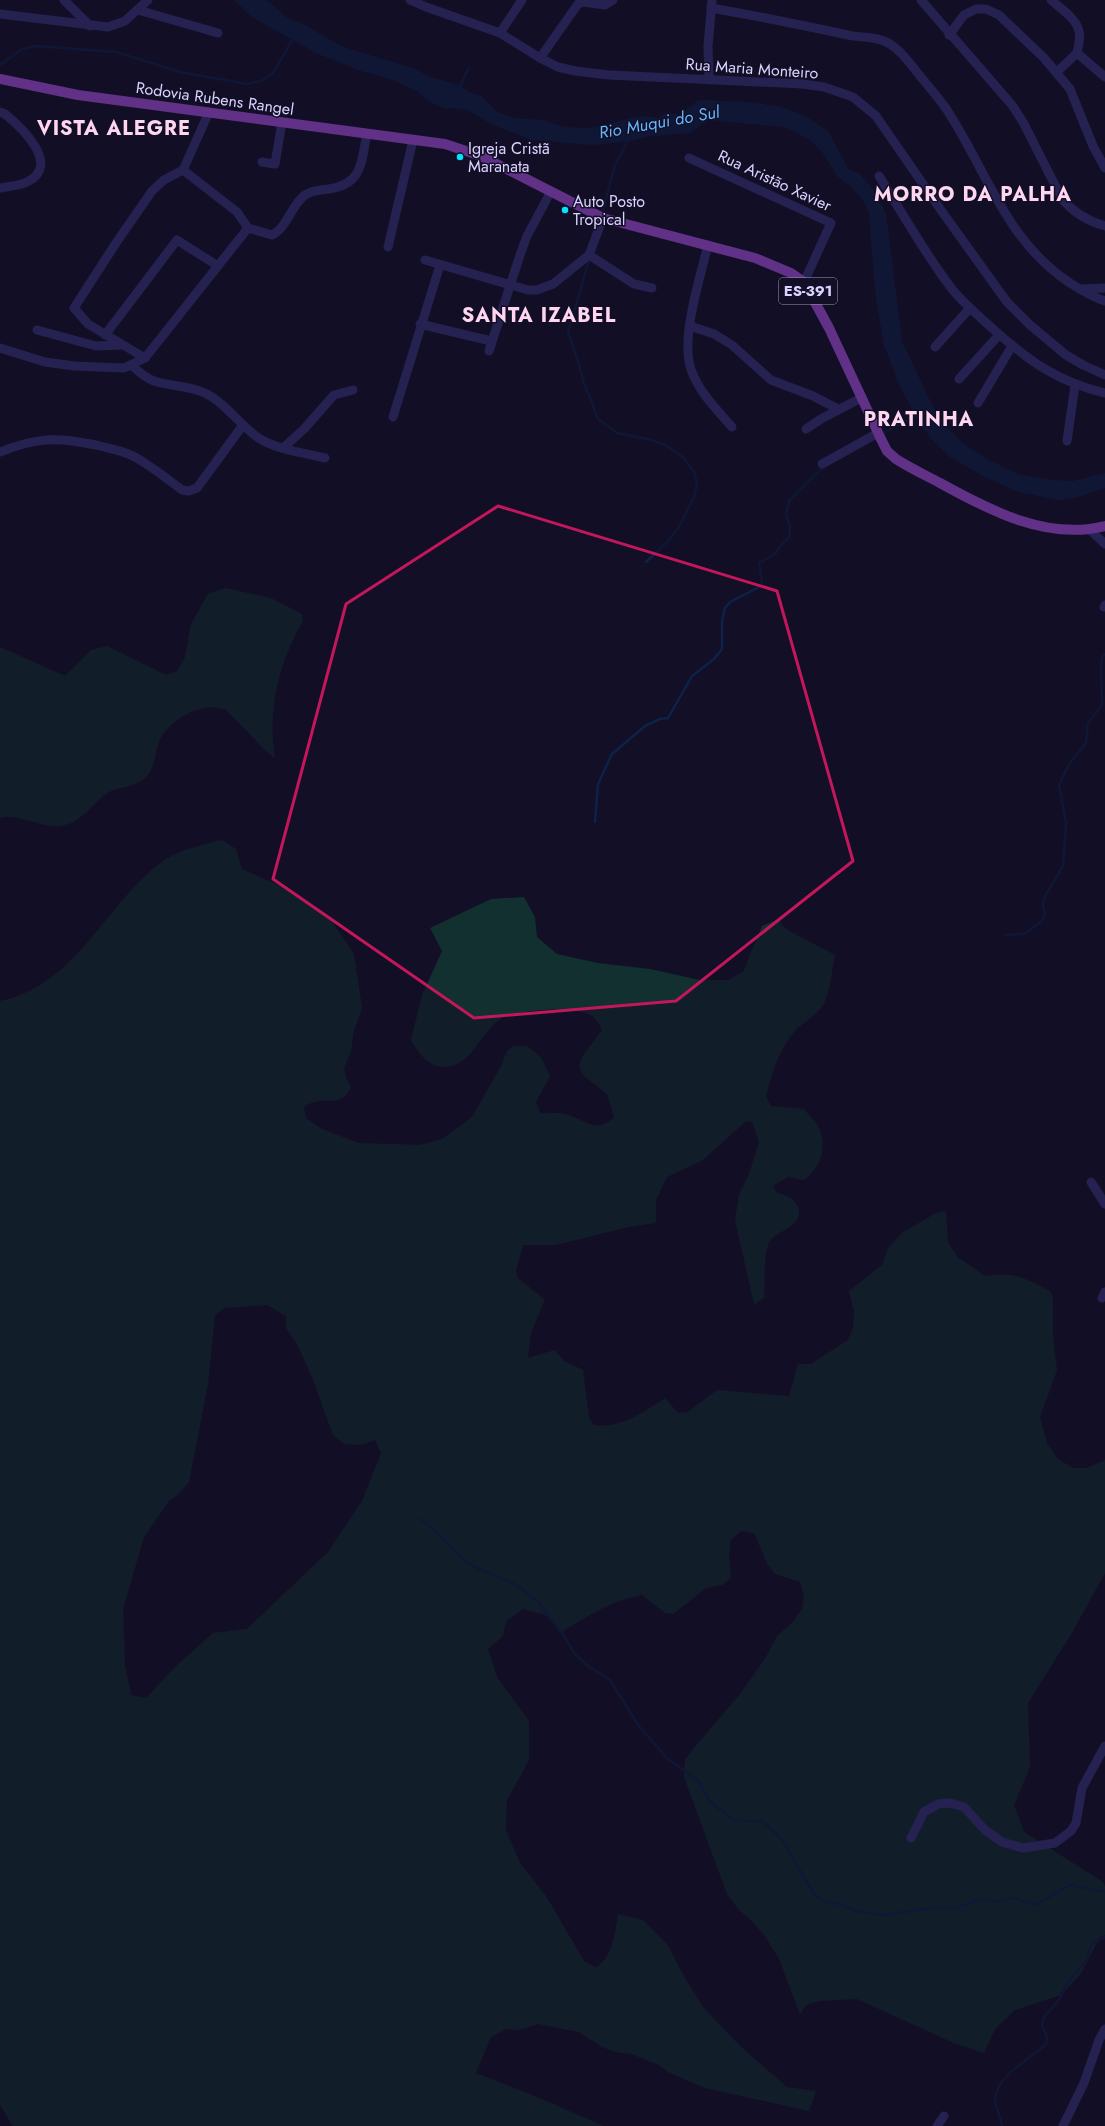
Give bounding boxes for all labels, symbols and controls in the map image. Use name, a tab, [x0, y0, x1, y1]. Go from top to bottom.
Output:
street label: Rua Maria Monteiro	[685, 52, 819, 85]
street label: Rodovia Rubens Rangel	[134, 76, 295, 121]
water label: Rio Muqui do Sul	[597, 99, 722, 144]
district label: VISTA ALEGRE	[36, 114, 191, 143]
place label: Igreja Cristã Maranata	[468, 137, 550, 178]
street label: Rua Aristão Xavier	[714, 144, 836, 217]
marker: Igreja Cristã Maranata	[455, 152, 465, 162]
district label: MORRO DA PALHA	[874, 180, 1072, 209]
place label: Auto Posto Tropical	[573, 190, 645, 231]
marker: Auto Posto Tropical	[560, 205, 570, 215]
road number: ES-391	[779, 278, 837, 304]
district label: SANTA IZABEL	[462, 301, 616, 330]
district label: PRATINHA	[864, 405, 974, 434]

